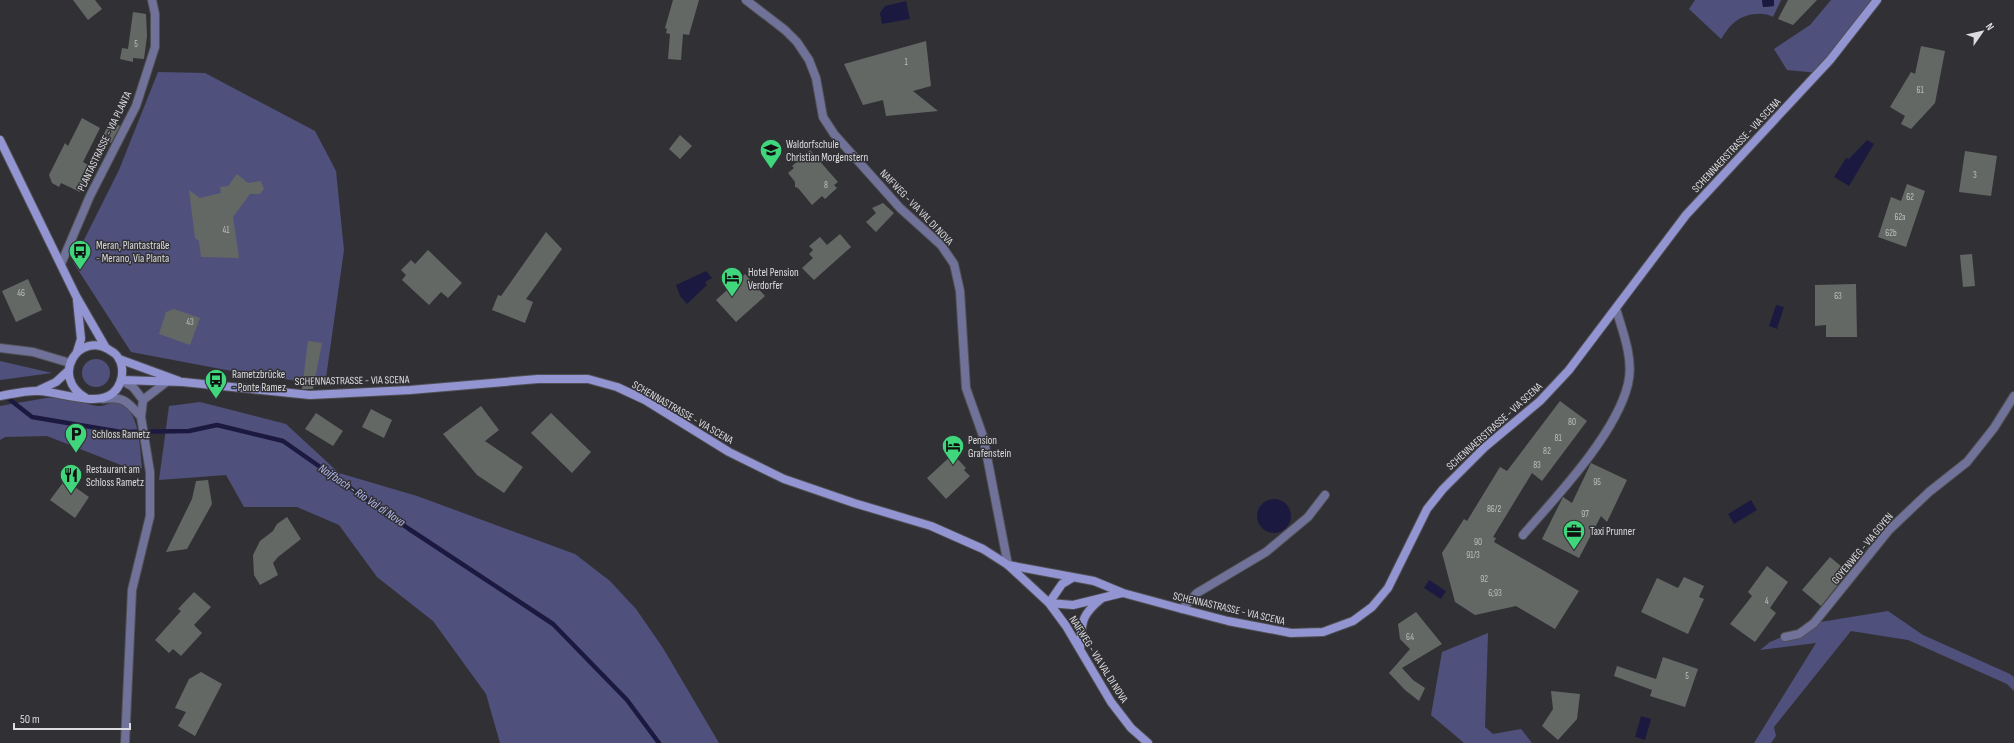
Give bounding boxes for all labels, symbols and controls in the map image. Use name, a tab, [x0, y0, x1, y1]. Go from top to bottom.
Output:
north arrow	[1962, 12, 2002, 52]
text: N	[1983, 21, 1997, 33]
house number: 5	[134, 39, 138, 50]
house number: 1	[904, 57, 908, 68]
house number: 61	[1916, 85, 1924, 96]
street label: PLANTASTRASSE - VIA PLANTA	[75, 89, 134, 193]
street label: SCHENNAERSTRASSE - VIA SCENA	[1689, 95, 1784, 195]
school or university icon: Waldorfschule Christian Morgenstern	[758, 137, 784, 170]
place label: Waldorfschule Christian Morgenstern	[786, 138, 869, 164]
street label: NAIFWEG - VIA VAL DI NOVA	[877, 167, 956, 248]
house number: 3	[1973, 170, 1977, 181]
house number: 8	[824, 180, 828, 191]
house number: 62	[1906, 192, 1914, 203]
house number: 62a	[1894, 212, 1906, 223]
house number: 41	[223, 225, 230, 236]
house number: 62b	[1885, 228, 1897, 239]
bus stop icon: Meran, Plantastraße - Merano, Via Planta	[67, 238, 93, 271]
place label: Meran, Plantastraße - Merano, Via Planta	[96, 239, 170, 265]
hotel icon: Hotel Pension Verdorfer	[719, 265, 745, 298]
place label: Hotel Pension Verdorfer	[748, 266, 799, 292]
house number: 46	[17, 288, 25, 299]
house number: 63	[1834, 291, 1842, 302]
house number: 43	[186, 317, 194, 328]
bus stop icon: Rametzbrücke - Ponte Ramez	[203, 367, 229, 400]
place label: Rametzbrücke - Ponte Ramez	[232, 368, 286, 394]
street label: SCHENNASTRASSE - VIA SCENA	[295, 373, 410, 388]
street label: SCHENNASTRASSE - VIA SCENA	[630, 378, 736, 447]
street label: SCHENNAERSTRASSE - VIA SCENA	[1444, 380, 1545, 473]
house number: 80	[1568, 417, 1576, 428]
parking icon: Schloss Rametz	[63, 421, 89, 454]
place label: Schloss Rametz	[92, 428, 150, 441]
hotel icon: Pension Grafenstein	[940, 433, 966, 466]
house number: 81	[1554, 433, 1562, 444]
place label: Pension Grafenstein	[968, 434, 1011, 460]
house number: 82	[1543, 446, 1551, 457]
house number: 83	[1533, 460, 1541, 471]
water label: Naifbach - Rio Val di Nova	[316, 461, 408, 530]
restaurant icon: Restaurant am Schloss Rametz	[58, 462, 84, 495]
place label: Restaurant am Schloss Rametz	[86, 463, 144, 489]
house number: 95	[1593, 477, 1601, 488]
house number: 86/2	[1487, 504, 1501, 515]
house number: 97	[1581, 509, 1589, 520]
street label: GOYENWEG - VIA GOYEN	[1829, 510, 1896, 587]
office icon: Taxi Prunner	[1561, 518, 1587, 551]
place label: Taxi Prunner	[1590, 525, 1635, 538]
house number: 90	[1474, 537, 1482, 548]
house number: 91/3	[1466, 550, 1480, 561]
house number: 92	[1480, 574, 1488, 585]
house number: 6;93	[1488, 588, 1502, 599]
street label: SCHENNASTRASSE - VIA SCENA	[1172, 589, 1287, 628]
house number: 4	[1765, 596, 1769, 607]
street label: NAIFWEG - VIA VAL DI NOVA	[1067, 613, 1131, 705]
house number: 64	[1406, 632, 1414, 643]
house number: 5	[1685, 671, 1689, 682]
scale bar	[14, 705, 130, 731]
text: 50 m	[20, 712, 40, 727]

